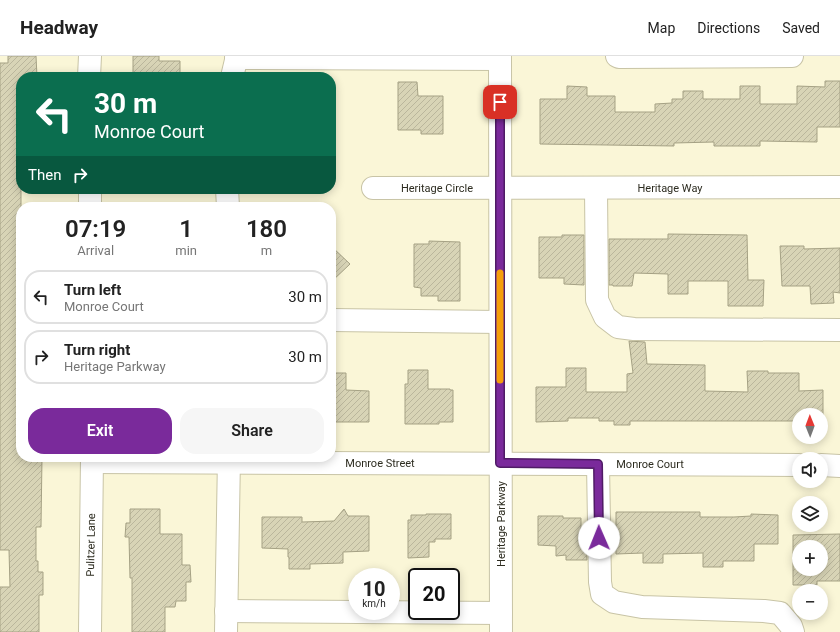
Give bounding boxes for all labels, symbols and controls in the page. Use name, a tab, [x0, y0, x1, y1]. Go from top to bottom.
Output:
text: Headway	[20, 16, 98, 39]
text: Map	[648, 20, 675, 36]
text: Directions	[697, 20, 760, 36]
text: Saved	[782, 20, 820, 36]
pin	[483, 85, 517, 119]
text: 30 m	[94, 87, 157, 120]
icon: left	[28, 88, 80, 140]
icon: arrive	[489, 91, 511, 113]
text: Monroe Court	[94, 121, 204, 142]
icon: right	[69, 164, 91, 186]
text: Then	[28, 166, 61, 184]
street label: Heritage Circle	[401, 182, 473, 195]
street label: Heritage Way	[637, 182, 703, 195]
text: 07:19	[65, 215, 126, 243]
text: 1	[179, 215, 193, 243]
text: 180	[246, 215, 287, 243]
text: Arrival	[77, 243, 114, 258]
text: min	[175, 243, 197, 258]
text: m	[261, 243, 272, 258]
text: Turn left	[64, 281, 121, 299]
icon: left	[30, 286, 52, 308]
text: 30 m	[288, 288, 322, 306]
text: Monroe Court	[64, 299, 144, 314]
text: Turn right	[64, 341, 130, 359]
icon: right	[30, 346, 52, 368]
text: 30 m	[288, 348, 322, 366]
text: Heritage Parkway	[64, 359, 166, 374]
button: Exit	[28, 408, 172, 454]
button: Share	[180, 408, 324, 454]
north arrow	[792, 408, 828, 444]
map controls	[792, 408, 828, 620]
button: sound	[792, 452, 828, 488]
street label: Monroe Street	[345, 457, 415, 470]
street label: Monroe Court	[616, 458, 684, 471]
street label: Heritage Parkway	[495, 480, 508, 567]
button: layers	[792, 496, 828, 532]
street label: Pulitzer Lane	[84, 513, 98, 577]
position arrow	[578, 517, 620, 559]
button: +	[792, 540, 828, 576]
speed limit sign: 20	[408, 568, 460, 620]
text: 10	[363, 577, 385, 601]
button: −	[792, 584, 828, 620]
text: km/h	[362, 598, 386, 609]

